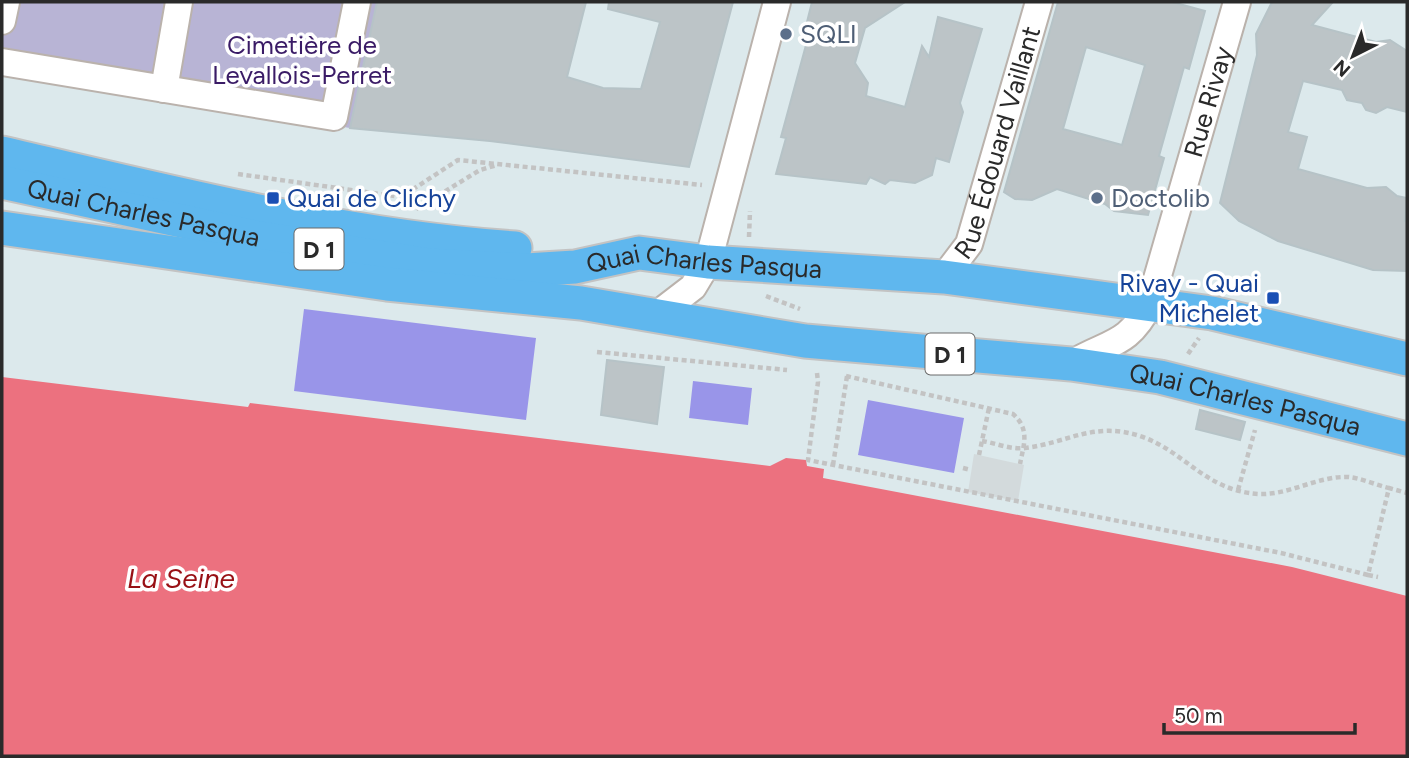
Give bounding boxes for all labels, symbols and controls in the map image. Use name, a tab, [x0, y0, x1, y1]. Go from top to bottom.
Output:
place label: SQLI	[800, 18, 857, 50]
north arrow	[1318, 21, 1388, 91]
street label: Rue Édouard Vaillant	[947, 22, 1047, 265]
marker: SQLI	[778, 26, 794, 42]
park label: Cimetière de Levallois-Perret	[212, 29, 392, 91]
street label: Rue Rivay	[1177, 42, 1239, 161]
text: N	[1329, 55, 1355, 82]
street label: Quai Charles Pasqua	[24, 172, 263, 254]
place label: Quai de Clichy	[287, 182, 456, 214]
place label: Doctolib	[1111, 182, 1210, 214]
marker: Quai de Clichy	[265, 190, 281, 206]
marker: Doctolib	[1089, 190, 1105, 206]
road number: D 1	[294, 228, 344, 270]
street label: Quai Charles Pasqua	[583, 237, 823, 285]
place label: Rivay - Quai Michelet	[1119, 267, 1259, 329]
marker: Rivay - Quai Michelet	[1265, 290, 1281, 306]
road number: D 1	[926, 334, 974, 374]
street label: Quai Charles Pasqua	[1127, 357, 1364, 443]
water label: La Seine	[127, 561, 235, 595]
scale bar	[1164, 692, 1355, 736]
text: 50 m	[1174, 703, 1223, 728]

